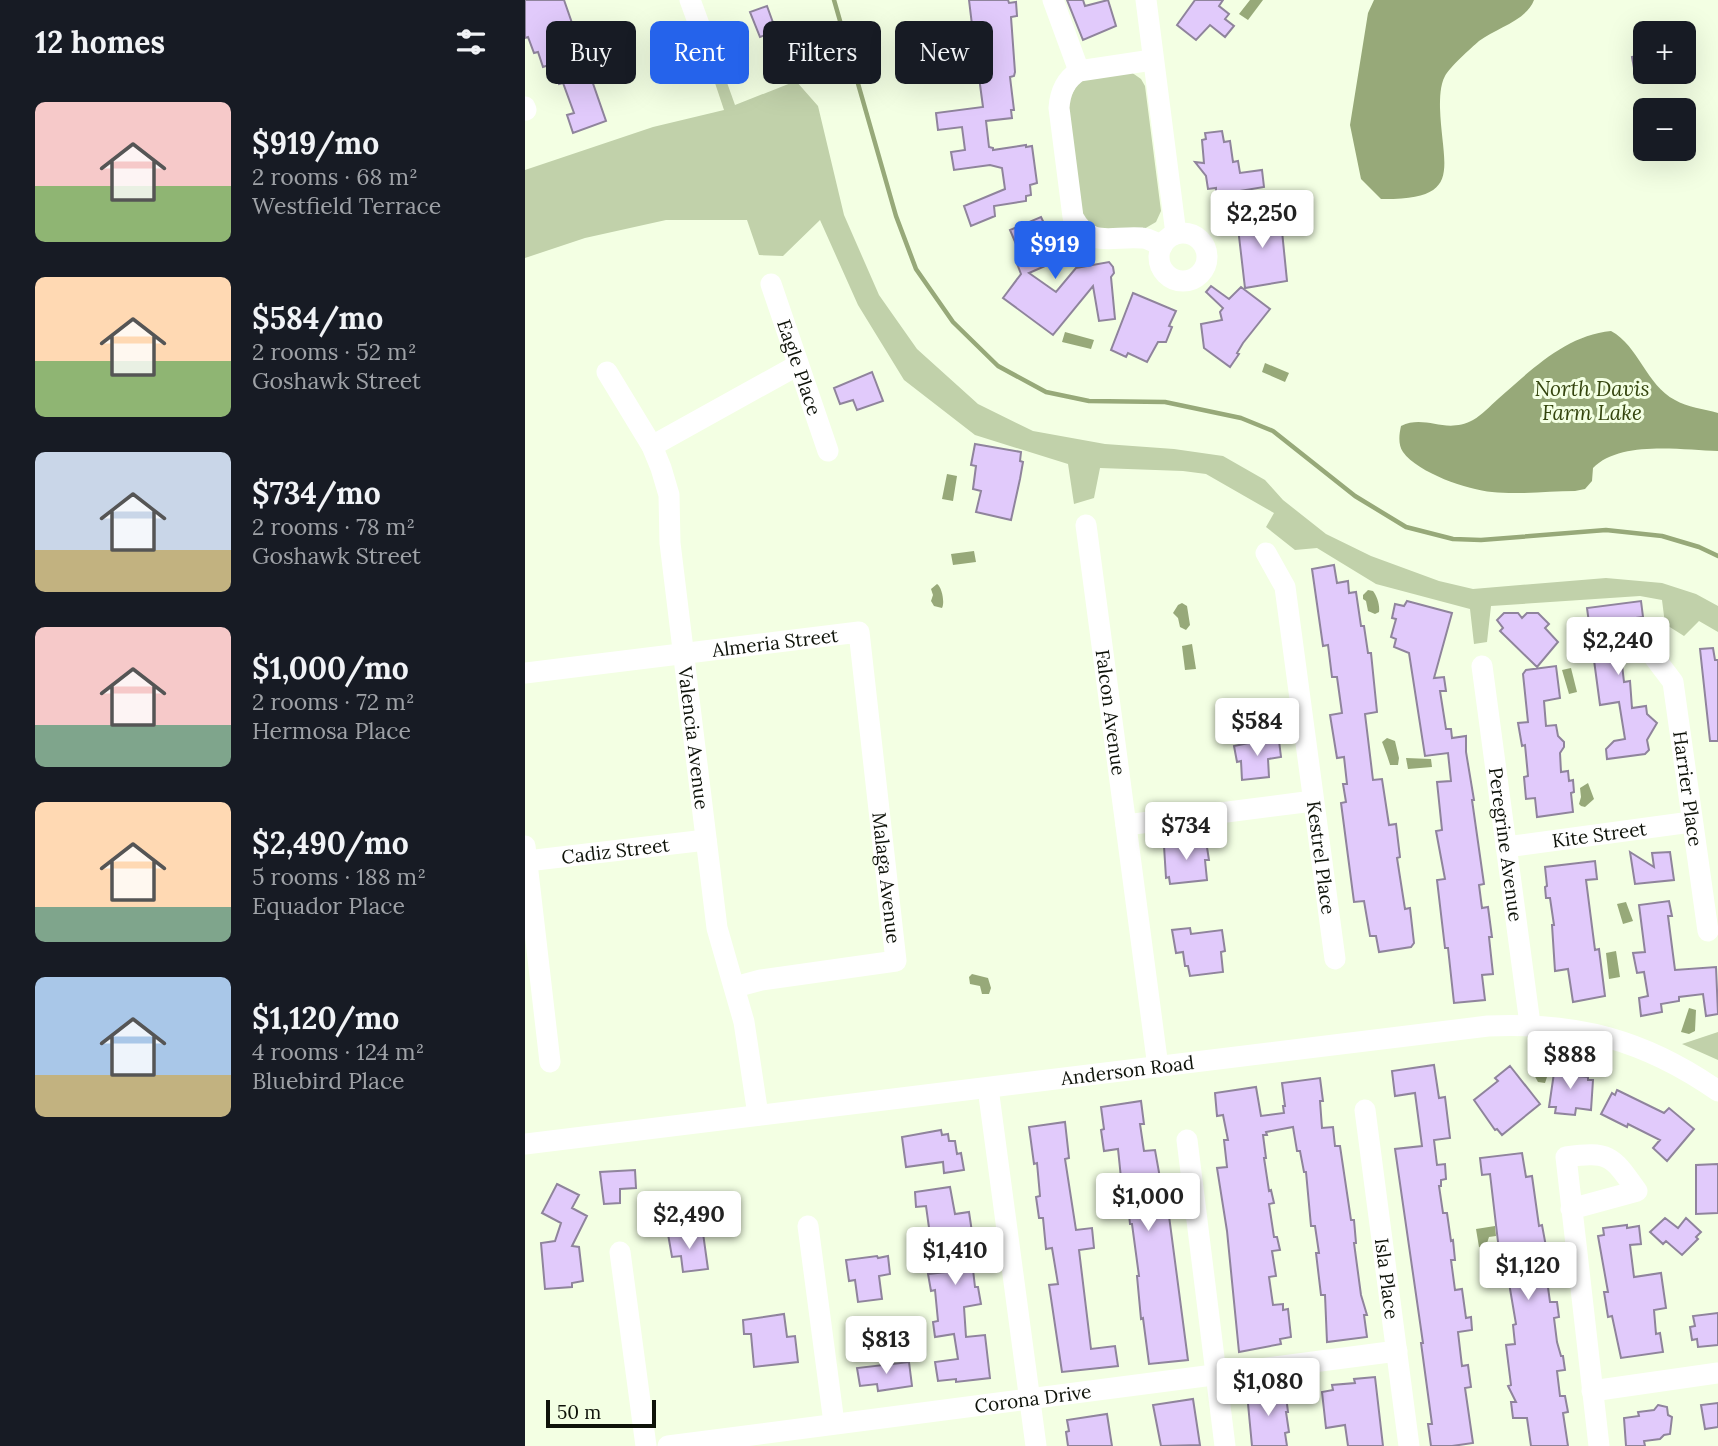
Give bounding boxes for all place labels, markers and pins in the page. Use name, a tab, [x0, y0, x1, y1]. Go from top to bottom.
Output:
pin: $2,250	[1205, 190, 1319, 250]
pin: $919	[1014, 222, 1096, 281]
pin: $2,240	[1561, 618, 1675, 677]
pin: $584	[1216, 698, 1298, 758]
pin: $734	[1145, 802, 1227, 862]
pin: $888	[1529, 1032, 1611, 1091]
pin: $1,000	[1091, 1174, 1205, 1233]
pin: $2,490	[632, 1192, 746, 1251]
pin: $1,410	[898, 1228, 1012, 1287]
pin: $1,120	[1471, 1242, 1585, 1302]
pin: $813	[845, 1316, 927, 1376]
pin: $1,080	[1211, 1358, 1325, 1418]

